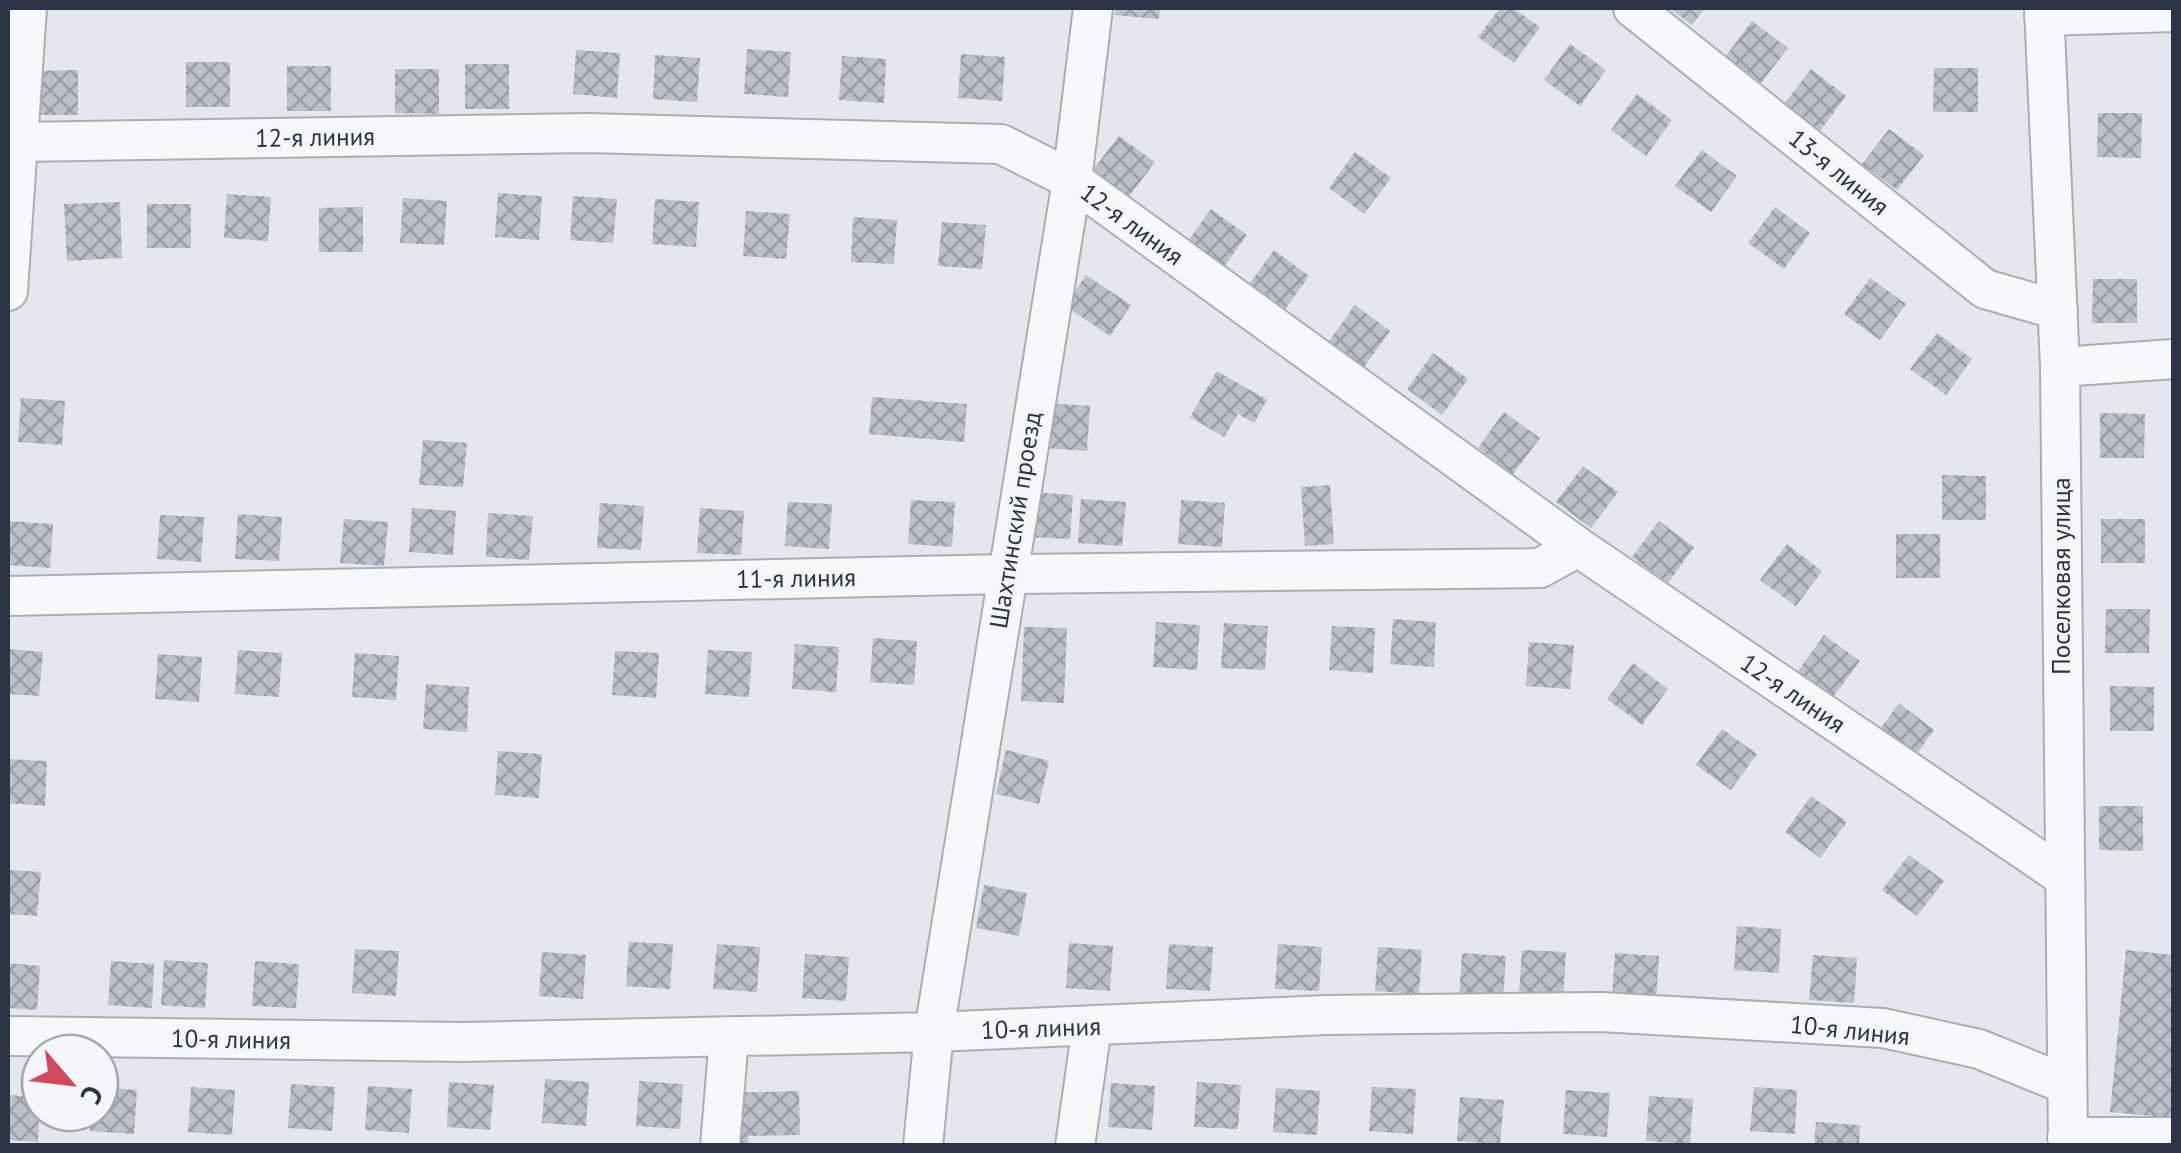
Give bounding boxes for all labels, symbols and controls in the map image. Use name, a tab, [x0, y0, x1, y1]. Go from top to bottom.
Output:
street label: 12-я линия	[255, 120, 375, 154]
street label: 13-я линия	[1782, 122, 1896, 222]
street label: 12-я линия	[1074, 176, 1190, 272]
street label: Шахтинский проезд	[982, 409, 1048, 631]
street label: Поселковая улица	[2045, 477, 2077, 675]
street label: 11-я линия	[736, 561, 856, 595]
street label: 12-я линия	[1734, 646, 1852, 740]
street label: 10-я линия	[1789, 1008, 1911, 1052]
street label: 10-я линия	[980, 1010, 1102, 1046]
street label: 10-я линия	[171, 1022, 291, 1056]
north arrow	[20, 1033, 120, 1133]
text: С	[73, 1079, 113, 1111]

